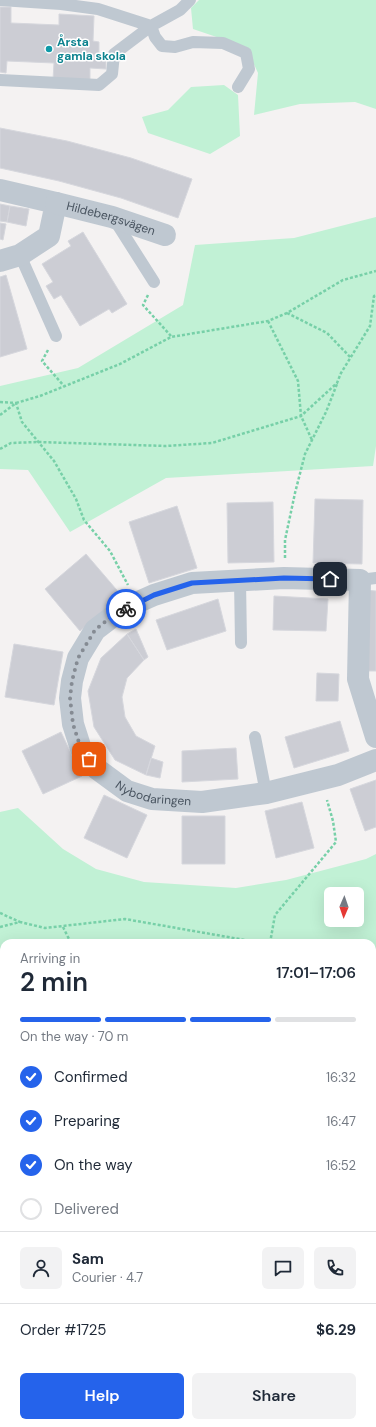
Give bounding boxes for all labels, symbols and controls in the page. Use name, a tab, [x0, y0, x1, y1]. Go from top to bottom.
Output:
place label: Årsta gamla skola	[57, 34, 126, 64]
marker: Årsta gamla skola	[44, 44, 54, 54]
street label: Hildebergsvägen	[65, 198, 158, 239]
pin	[313, 562, 347, 596]
icon: home	[319, 568, 341, 590]
courier	[106, 589, 146, 629]
icon: bike	[115, 598, 137, 620]
pin	[72, 742, 106, 776]
icon: bag	[78, 748, 100, 770]
street label: Nybodaringen	[112, 777, 192, 809]
north arrow	[324, 887, 364, 927]
map controls	[324, 887, 364, 927]
text: Arriving in	[20, 950, 80, 967]
text: 17:01–17:06	[276, 963, 356, 983]
text: 2 min	[20, 965, 88, 999]
text: On the way · 70 m	[20, 1028, 128, 1045]
icon: check	[20, 1066, 42, 1088]
text: Confirmed	[54, 1067, 128, 1087]
text: 16:32	[326, 1069, 356, 1086]
icon: check	[20, 1110, 42, 1132]
text: Preparing	[54, 1111, 120, 1131]
text: 16:47	[326, 1113, 356, 1130]
icon: check	[20, 1154, 42, 1176]
text: On the way	[54, 1155, 133, 1175]
text: 16:52	[326, 1157, 356, 1174]
text: Delivered	[54, 1199, 119, 1219]
button: person	[20, 1247, 62, 1289]
button: chat	[262, 1247, 304, 1289]
button: phone	[314, 1247, 356, 1289]
text: Sam	[72, 1249, 104, 1269]
text: Courier · 4.7	[72, 1269, 143, 1286]
text: Order #1725	[20, 1320, 107, 1340]
text: $6.29	[316, 1320, 356, 1340]
button: Help	[20, 1373, 184, 1419]
button: Share	[192, 1373, 356, 1419]

